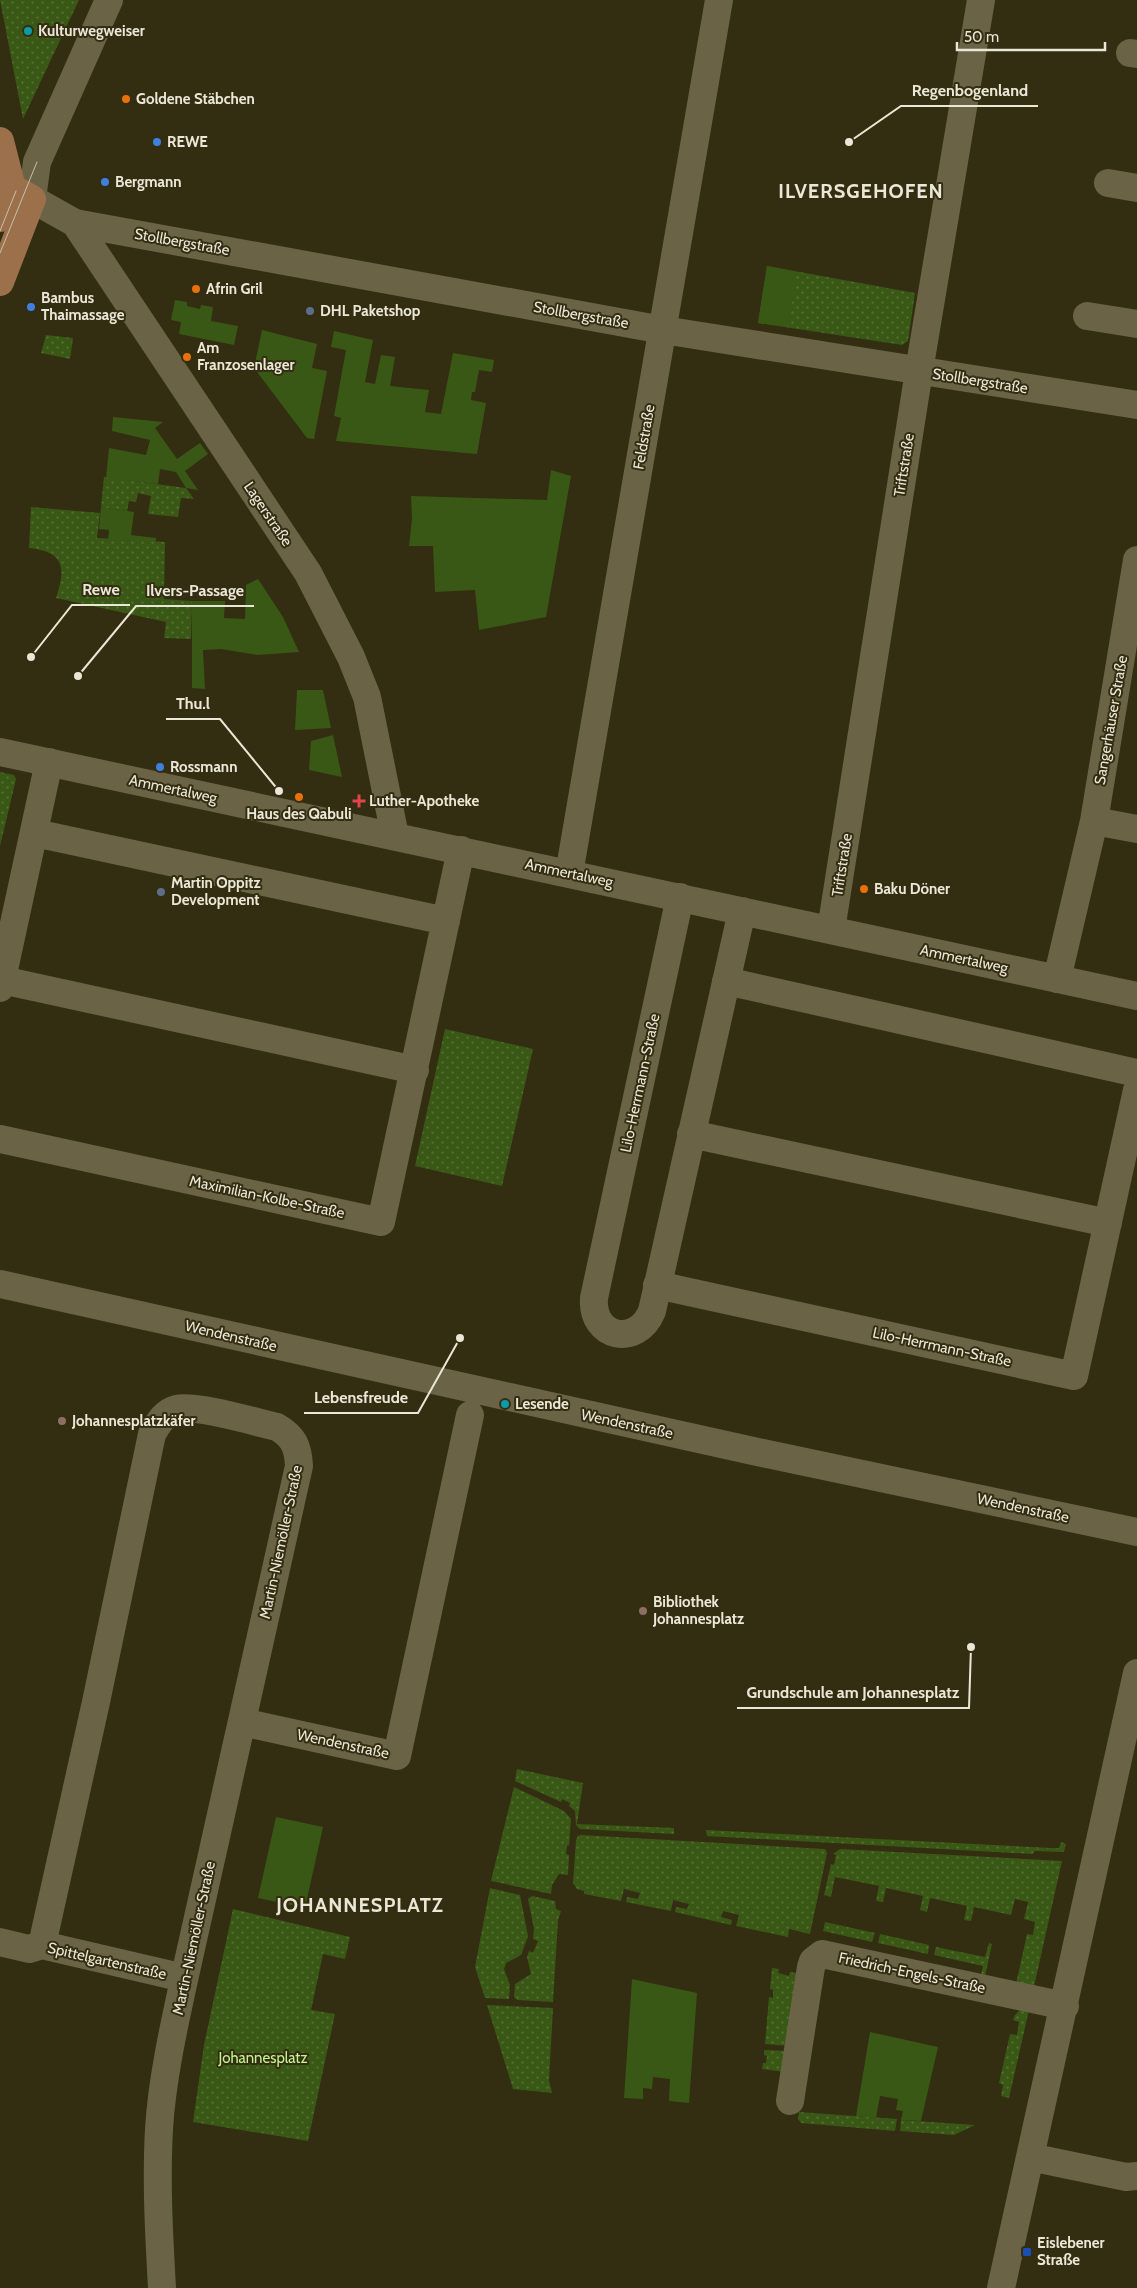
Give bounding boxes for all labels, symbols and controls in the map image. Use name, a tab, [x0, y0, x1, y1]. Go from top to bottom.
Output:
scale bar	[957, 20, 1104, 52]
place label: Kulturwegweiser	[38, 22, 145, 40]
marker: Kulturwegweiser	[22, 25, 34, 37]
text: 50 m	[964, 28, 999, 46]
callout: Regenbogenland	[901, 75, 1038, 106]
text: Regenbogenland	[912, 81, 1028, 100]
place label: Goldene Stäbchen	[136, 90, 255, 108]
marker: Goldene Stäbchen	[120, 93, 132, 105]
place label: REWE	[167, 133, 208, 151]
marker: REWE	[151, 136, 163, 148]
place label: Bergmann	[115, 173, 182, 191]
marker: Bergmann	[99, 176, 111, 188]
district label: ILVERSGEHOFEN	[778, 179, 944, 203]
street label: Stollbergstraße	[133, 225, 231, 259]
place label: Afrin Gril	[206, 280, 263, 298]
marker: Afrin Gril	[190, 283, 202, 295]
place label: Bambus Thaimassage	[41, 289, 125, 324]
street label: Stollbergstraße	[532, 298, 630, 332]
marker: Bambus Thaimassage	[25, 301, 37, 313]
place label: DHL Paketshop	[320, 302, 421, 320]
marker: DHL Paketshop	[304, 305, 316, 317]
place label: Am Franzosenlager	[197, 339, 294, 374]
marker: Am Franzosenlager	[181, 351, 193, 363]
street label: Stollbergstraße	[931, 365, 1029, 397]
street label: Feldstraße	[629, 403, 659, 471]
street label: Triftstraße	[890, 432, 918, 498]
street label: Lagerstraße	[240, 478, 296, 550]
callout: Rewe	[72, 574, 130, 605]
callout: Ilvers-Passage	[136, 575, 254, 606]
text: Rewe	[82, 580, 120, 599]
text: Ilvers-Passage	[146, 581, 244, 600]
street label: Sangerhäuser Straße	[1091, 654, 1131, 786]
callout: Thu.l	[166, 688, 220, 719]
text: Thu.l	[176, 694, 210, 713]
place label: Rossmann	[170, 758, 237, 776]
marker: Rossmann	[154, 761, 166, 773]
street label: Ammertalweg	[127, 771, 219, 807]
marker: Haus des Qabuli	[293, 791, 305, 803]
place label: Luther-Apotheke	[369, 792, 480, 810]
marker: Luther-Apotheke	[353, 795, 365, 807]
place label: Haus des Qabuli	[246, 805, 352, 823]
street label: Triftstraße	[828, 832, 856, 898]
street label: Ammertalweg	[523, 855, 615, 891]
place label: Martin Oppitz Development	[171, 874, 261, 909]
place label: Baku Döner	[874, 880, 950, 898]
marker: Baku Döner	[858, 883, 870, 895]
marker: Martin Oppitz Development	[155, 886, 167, 898]
street label: Ammertalweg	[918, 941, 1010, 977]
street label: Lilo-Herrmann-Straße	[617, 1012, 664, 1154]
street label: Maximilian-Kolbe-Straße	[188, 1172, 347, 1222]
street label: Wendenstraße	[183, 1317, 279, 1355]
street label: Lilo-Herrmann-Straße	[871, 1324, 1013, 1371]
callout: Lebensfreude	[304, 1382, 418, 1413]
text: Lebensfreude	[314, 1388, 408, 1407]
place label: Lesende	[515, 1395, 569, 1413]
marker: Lesende	[499, 1398, 511, 1410]
street label: Wendenstraße	[579, 1405, 675, 1443]
place label: Johannesplatzkäfer	[71, 1412, 195, 1430]
marker: Johannesplatzkäfer	[56, 1415, 68, 1427]
street label: Martin-Niemöller-Straße	[256, 1463, 306, 1620]
street label: Wendenstraße	[975, 1489, 1071, 1527]
place label: Bibliothek Johannesplatz	[652, 1593, 744, 1628]
marker: Bibliothek Johannesplatz	[637, 1605, 649, 1617]
callout: Grundschule am Johannesplatz	[737, 1677, 969, 1708]
text: Grundschule am Johannesplatz	[747, 1683, 960, 1702]
street label: Wendenstraße	[295, 1725, 391, 1763]
street label: Martin-Niemöller-Straße	[169, 1859, 219, 2016]
district label: JOHANNESPLATZ	[275, 1893, 444, 1917]
street label: Spittelgartenstraße	[46, 1939, 168, 1983]
street label: Friedrich-Engels-Straße	[837, 1949, 987, 1997]
park label: Johannesplatz	[218, 2049, 307, 2067]
place label: Eislebener Straße	[1037, 2234, 1105, 2269]
marker: Eislebener Straße	[1021, 2246, 1033, 2258]

